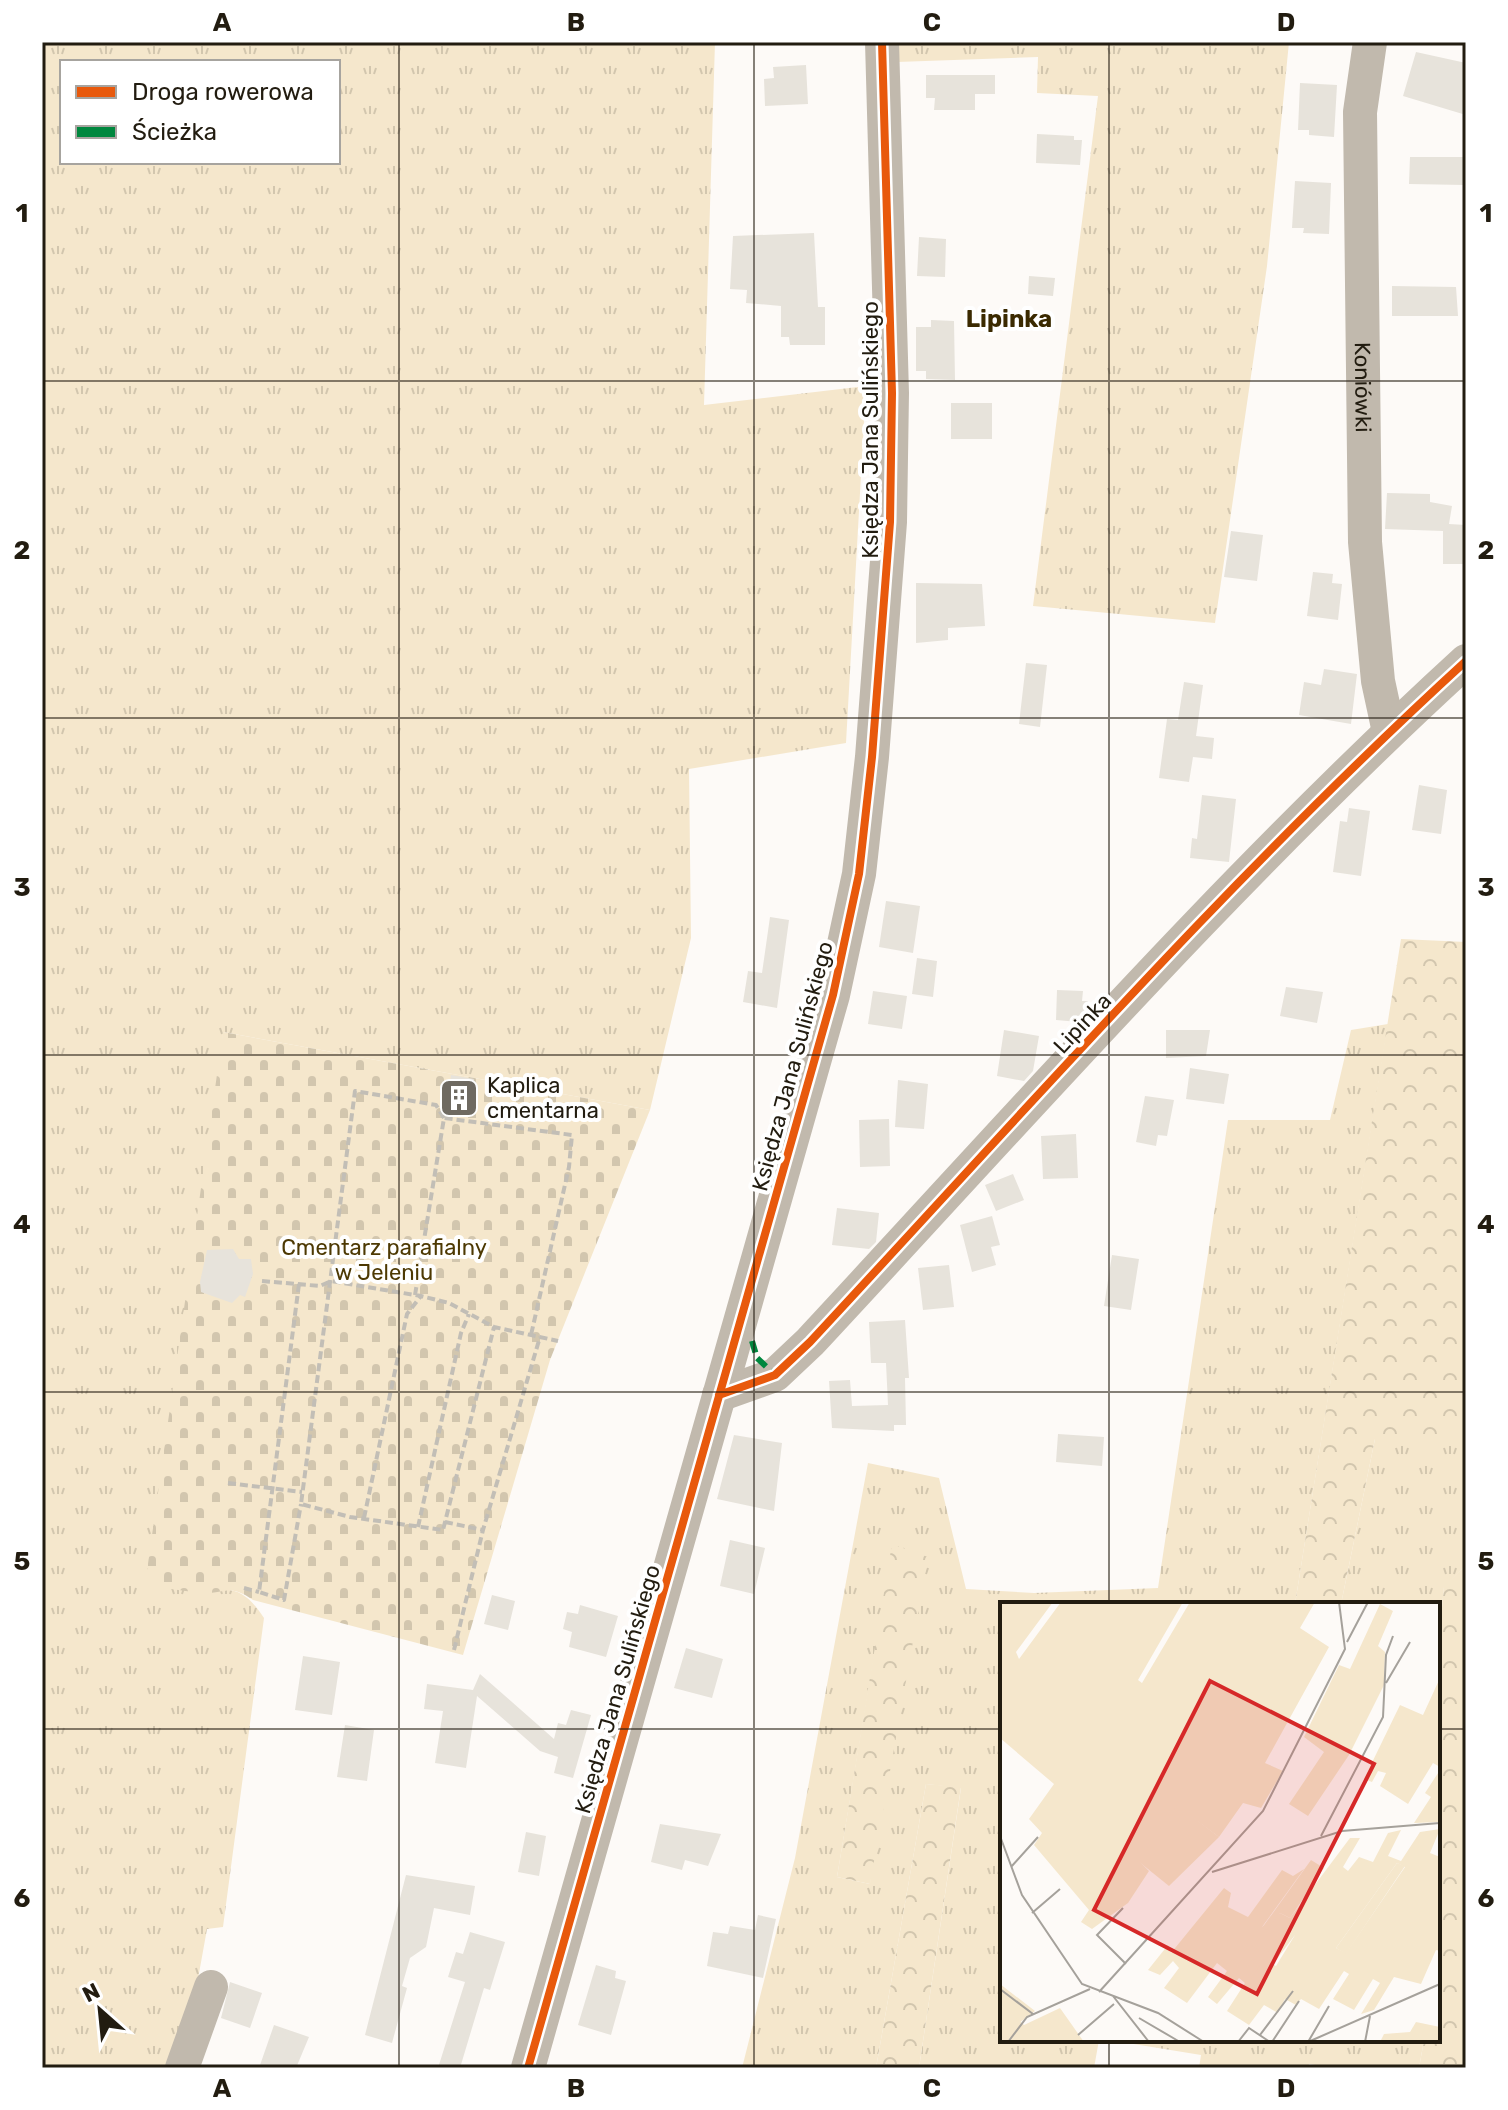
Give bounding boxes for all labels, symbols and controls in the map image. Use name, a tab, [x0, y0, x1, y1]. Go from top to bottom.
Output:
text: A	[213, 7, 232, 38]
text: B	[567, 7, 585, 38]
text: C	[923, 7, 941, 38]
text: D	[1277, 7, 1295, 38]
legend	[60, 60, 340, 164]
text: Droga rowerowa	[132, 78, 314, 106]
text: Ścieżka	[132, 118, 217, 146]
text: 1	[16, 198, 28, 229]
text: 1	[1480, 198, 1492, 229]
street label: Księdza Jana Sulińskiego	[857, 301, 884, 559]
district label: Lipinka	[966, 305, 1052, 333]
street label: Koniówki	[1349, 342, 1377, 433]
text: 2	[14, 535, 30, 566]
text: 2	[1478, 535, 1494, 566]
text: 3	[13, 872, 31, 903]
text: 3	[1477, 872, 1495, 903]
street label: Księdza Jana Sulińskiego	[746, 938, 839, 1194]
street label: Lipinka	[1048, 988, 1117, 1059]
place label: Kaplica cmentarna	[487, 1072, 599, 1124]
building icon: Kaplica cmentarna	[438, 1077, 480, 1119]
text: 4	[13, 1209, 31, 1240]
text: 4	[1477, 1209, 1495, 1240]
park label: Cmentarz parafialny w Jeleniu	[281, 1234, 487, 1286]
text: 5	[14, 1546, 30, 1577]
text: 5	[1478, 1546, 1494, 1577]
street label: Księdza Jana Sulińskiego	[569, 1562, 666, 1817]
inset map	[1000, 1602, 1440, 2042]
text: 6	[14, 1883, 31, 1914]
text: 6	[1478, 1883, 1495, 1914]
north arrow	[60, 1970, 140, 2050]
text: N	[78, 1977, 104, 2008]
text: A	[213, 2073, 232, 2104]
text: B	[567, 2073, 585, 2104]
text: C	[923, 2073, 941, 2104]
text: D	[1277, 2073, 1295, 2104]

